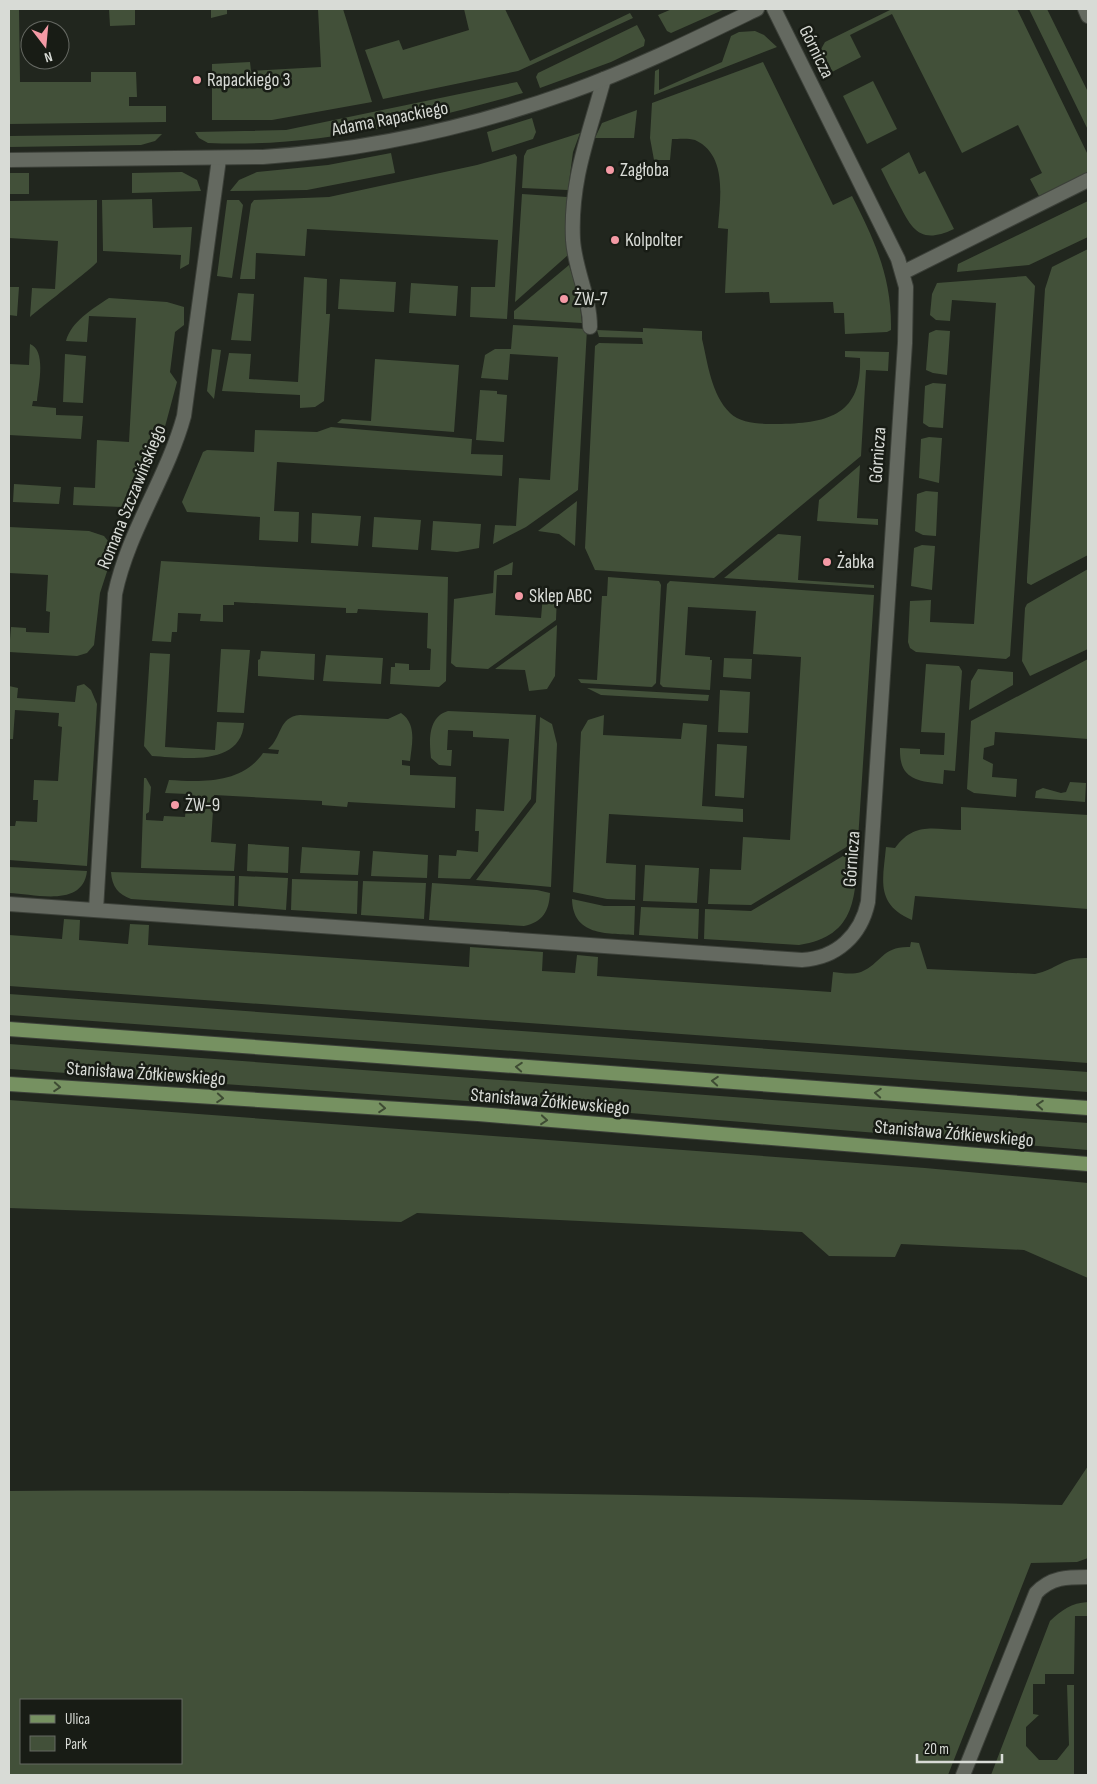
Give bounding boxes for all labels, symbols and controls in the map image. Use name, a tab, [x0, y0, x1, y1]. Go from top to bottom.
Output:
north arrow	[20, 20, 70, 70]
street label: Górnicza	[793, 22, 839, 82]
text: N	[43, 48, 54, 66]
place label: Rapackiego 3	[207, 69, 290, 92]
marker: Rapackiego 3	[191, 74, 203, 86]
street label: Adama Rapackiego	[329, 96, 450, 142]
place label: Zagłoba	[620, 159, 669, 182]
marker: Zagłoba	[604, 164, 616, 176]
place label: Kolpolter	[625, 229, 683, 252]
marker: Kolpolter	[609, 234, 621, 246]
place label: ŻW-7	[574, 288, 608, 311]
marker: ŻW-7	[558, 293, 570, 305]
street label: Romana Szczawińskiego	[93, 422, 171, 572]
street label: Górnicza	[865, 426, 891, 484]
place label: Żabka	[837, 551, 874, 574]
marker: Żabka	[821, 556, 833, 568]
place label: Sklep ABC	[529, 585, 592, 608]
marker: Sklep ABC	[513, 590, 525, 602]
place label: ŻW-9	[185, 794, 220, 817]
marker: ŻW-9	[169, 799, 181, 811]
street label: Górnicza	[839, 830, 865, 888]
street label: Stanisława Żółkiewskiego	[66, 1057, 226, 1091]
one-way arrow	[514, 1061, 522, 1072]
one-way arrow	[711, 1076, 719, 1087]
one-way arrow	[54, 1081, 62, 1092]
street label: Stanisława Żółkiewskiego	[469, 1084, 631, 1120]
one-way arrow	[873, 1088, 881, 1099]
one-way arrow	[216, 1092, 224, 1103]
one-way arrow	[1035, 1100, 1043, 1111]
one-way arrow	[378, 1103, 386, 1114]
one-way arrow	[540, 1114, 548, 1125]
street label: Stanisława Żółkiewskiego	[873, 1116, 1035, 1152]
legend	[20, 1699, 182, 1764]
text: Ulica	[65, 1710, 90, 1729]
scale bar	[917, 1732, 1002, 1764]
text: Park	[65, 1735, 87, 1754]
text: 20 m	[924, 1740, 949, 1759]

